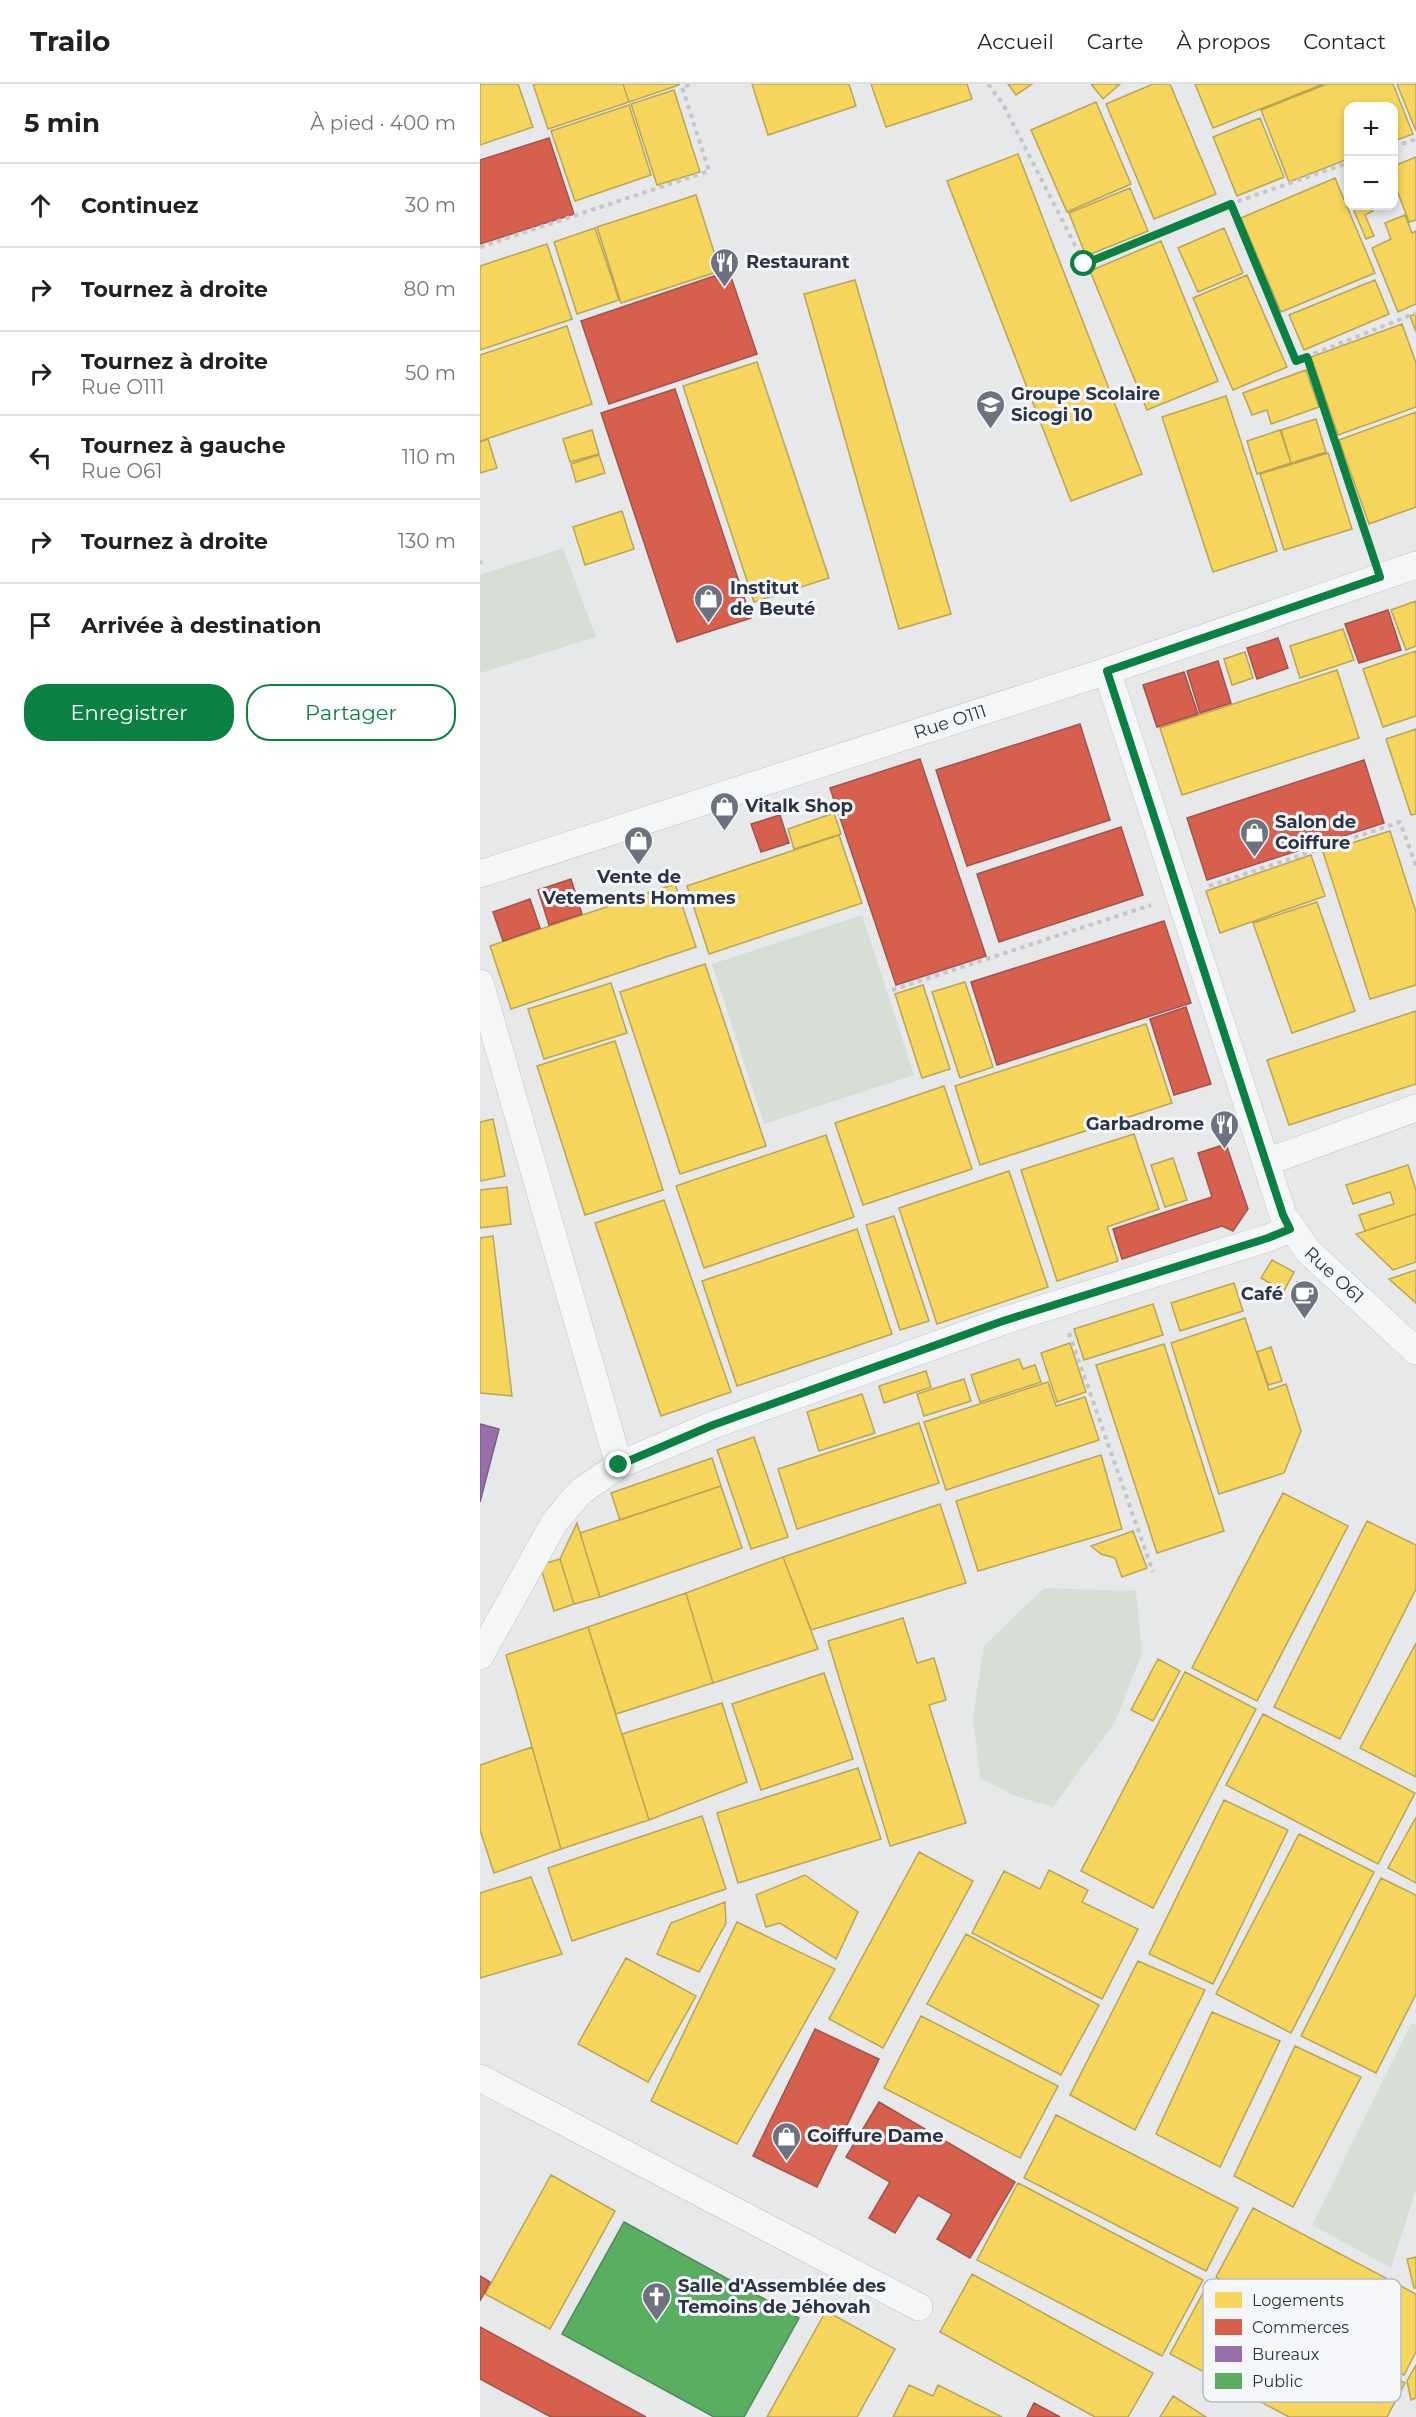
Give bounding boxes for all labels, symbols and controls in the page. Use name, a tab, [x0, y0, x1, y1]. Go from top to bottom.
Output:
text: Trailo	[30, 24, 110, 58]
text: Accueil	[977, 29, 1054, 54]
text: Carte	[1087, 29, 1143, 54]
text: À propos	[1176, 29, 1270, 54]
text: Contact	[1303, 29, 1386, 54]
map controls	[1344, 102, 1398, 210]
button: +	[1344, 102, 1398, 156]
text: 5 min	[24, 107, 100, 139]
text: À pied · 400 m	[310, 111, 456, 135]
button: −	[1344, 156, 1398, 210]
icon: ahead	[24, 189, 57, 222]
text: Continuez	[81, 192, 198, 219]
text: 30 m	[405, 193, 456, 217]
restaurant icon: Restaurant	[709, 246, 741, 288]
route start	[1070, 250, 1096, 276]
place label: Restaurant	[746, 251, 850, 273]
icon: right	[24, 273, 57, 306]
text: Tournez à droite	[81, 276, 268, 303]
text: 80 m	[404, 277, 456, 301]
text: Tournez à droite	[81, 348, 268, 375]
icon: right	[24, 357, 57, 390]
text: 50 m	[405, 361, 456, 385]
text: Rue O111	[81, 375, 164, 399]
place label: Groupe Scolaire Sicogi 10	[1011, 383, 1160, 426]
school or university icon: Groupe Scolaire Sicogi 10	[974, 388, 1006, 430]
text: Tournez à gauche	[81, 432, 286, 459]
icon: left	[24, 441, 57, 474]
text: 110 m	[402, 445, 456, 469]
text: Rue O61	[81, 459, 162, 483]
icon: right	[24, 525, 57, 558]
text: Tournez à droite	[81, 528, 268, 555]
text: 130 m	[398, 529, 456, 553]
place label: Institut de Beuté	[730, 577, 815, 620]
shop icon: Institut de Beuté	[693, 582, 725, 624]
icon: arrive	[24, 609, 57, 642]
text: Arrivée à destination	[81, 612, 321, 639]
button: Enregistrer	[24, 684, 234, 741]
button: Partager	[246, 684, 456, 741]
street label: Rue O111	[911, 700, 989, 744]
shop icon: Vitalk Shop	[708, 790, 740, 832]
place label: Vitalk Shop	[744, 795, 853, 817]
place label: Salon de Coiffure	[1275, 811, 1356, 854]
shop icon: Salon de Coiffure	[1238, 816, 1270, 858]
shop icon: Vente de Vetements Hommes	[623, 824, 655, 866]
place label: Vente de Vetements Hommes	[542, 866, 736, 909]
restaurant icon: Garbadrome	[1209, 1108, 1241, 1150]
place label: Garbadrome	[1086, 1113, 1204, 1135]
street label: Rue O61	[1300, 1242, 1368, 1308]
cafe icon: Café	[1288, 1278, 1320, 1320]
place label: Café	[1241, 1283, 1283, 1305]
route end	[605, 1451, 631, 1477]
shop icon: Coiffure Dame	[770, 2120, 802, 2162]
place label: Coiffure Dame	[807, 2125, 944, 2147]
place label: Salle d'Assemblée des Temoins de Jéhovah	[678, 2275, 886, 2318]
legend	[1203, 2279, 1401, 2402]
church icon: Salle d'Assemblée des Temoins de Jéhovah	[641, 2280, 673, 2322]
text: Logements	[1252, 2291, 1344, 2310]
text: Commerces	[1252, 2318, 1349, 2337]
text: Bureaux	[1252, 2345, 1320, 2364]
text: Public	[1252, 2372, 1303, 2391]

